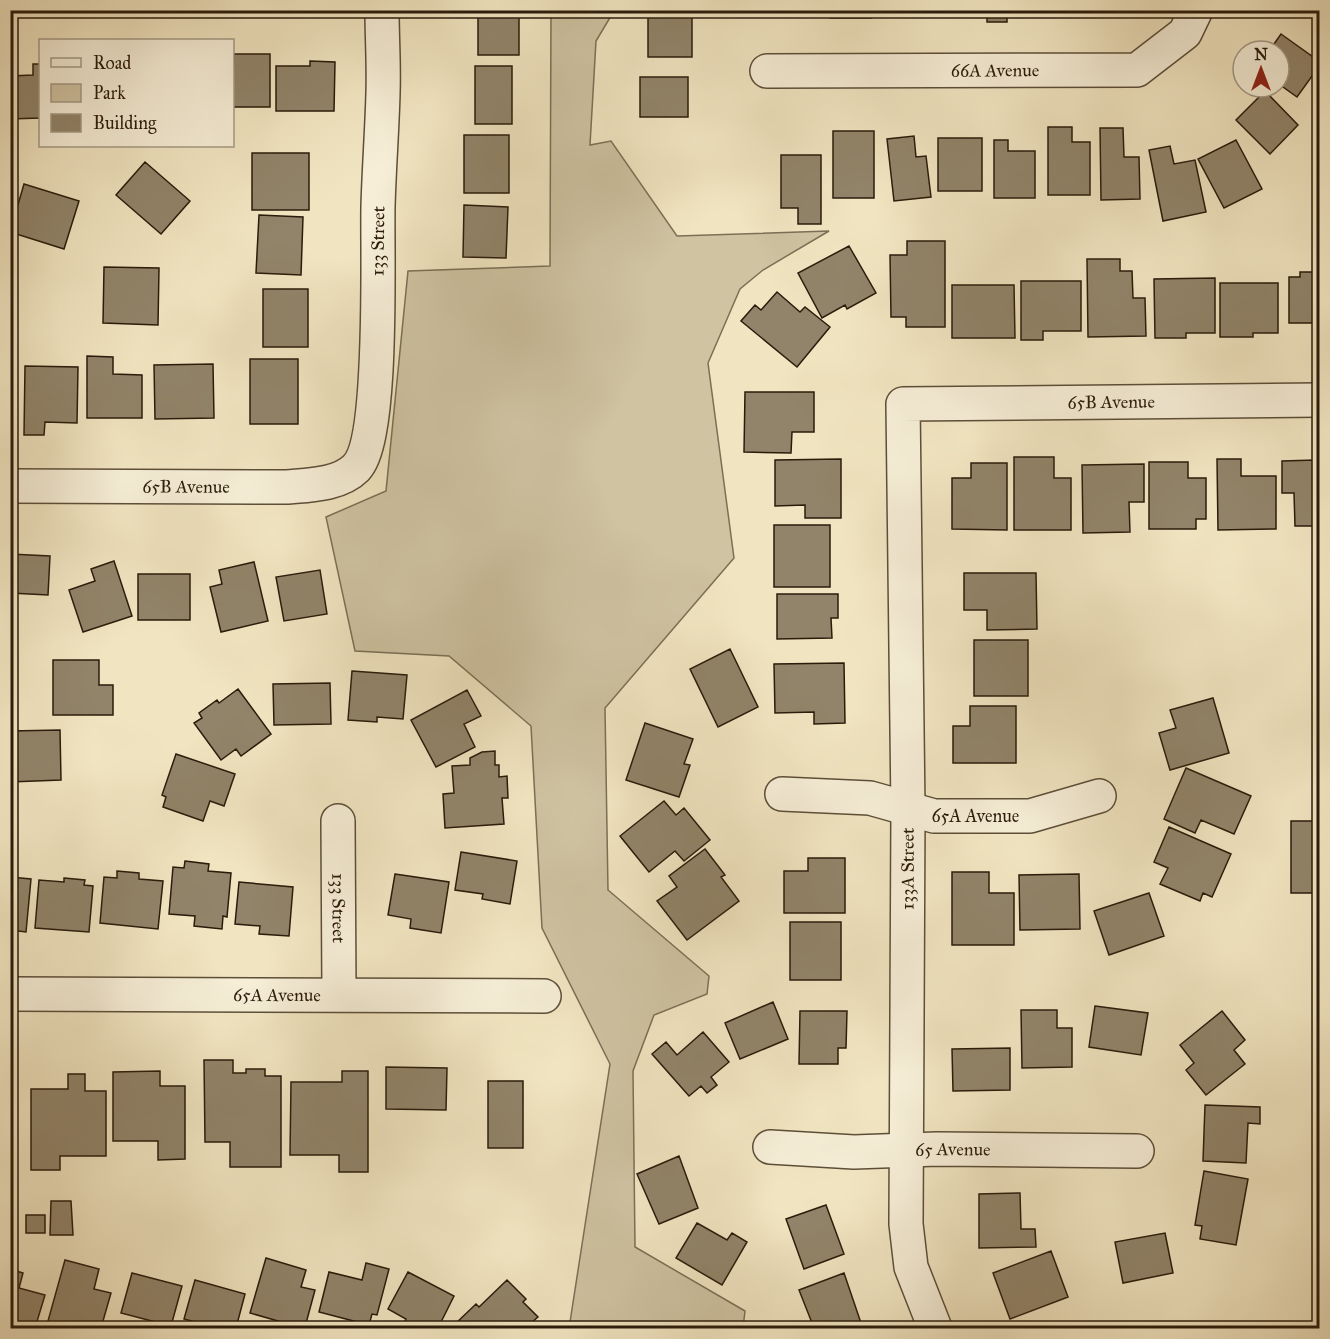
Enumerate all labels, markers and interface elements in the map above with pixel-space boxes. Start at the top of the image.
legend [39,39,234,147]
north arrow [1231,39,1291,99]
text: N [1254,45,1268,64]
text: Road [93,52,131,74]
street label: 66A Avenue [951,59,1039,82]
text: Park [93,82,126,104]
text: Building [93,112,157,135]
street label: 133 Street [366,205,390,276]
street label: 65B Avenue [1067,391,1155,413]
street label: 65B Avenue [142,475,230,498]
street label: 65A Avenue [932,805,1019,827]
street label: 133A Street [897,827,919,910]
street label: 133 Street [327,873,350,944]
street label: 65A Avenue [233,984,321,1006]
street label: 65 Avenue [915,1138,991,1161]

